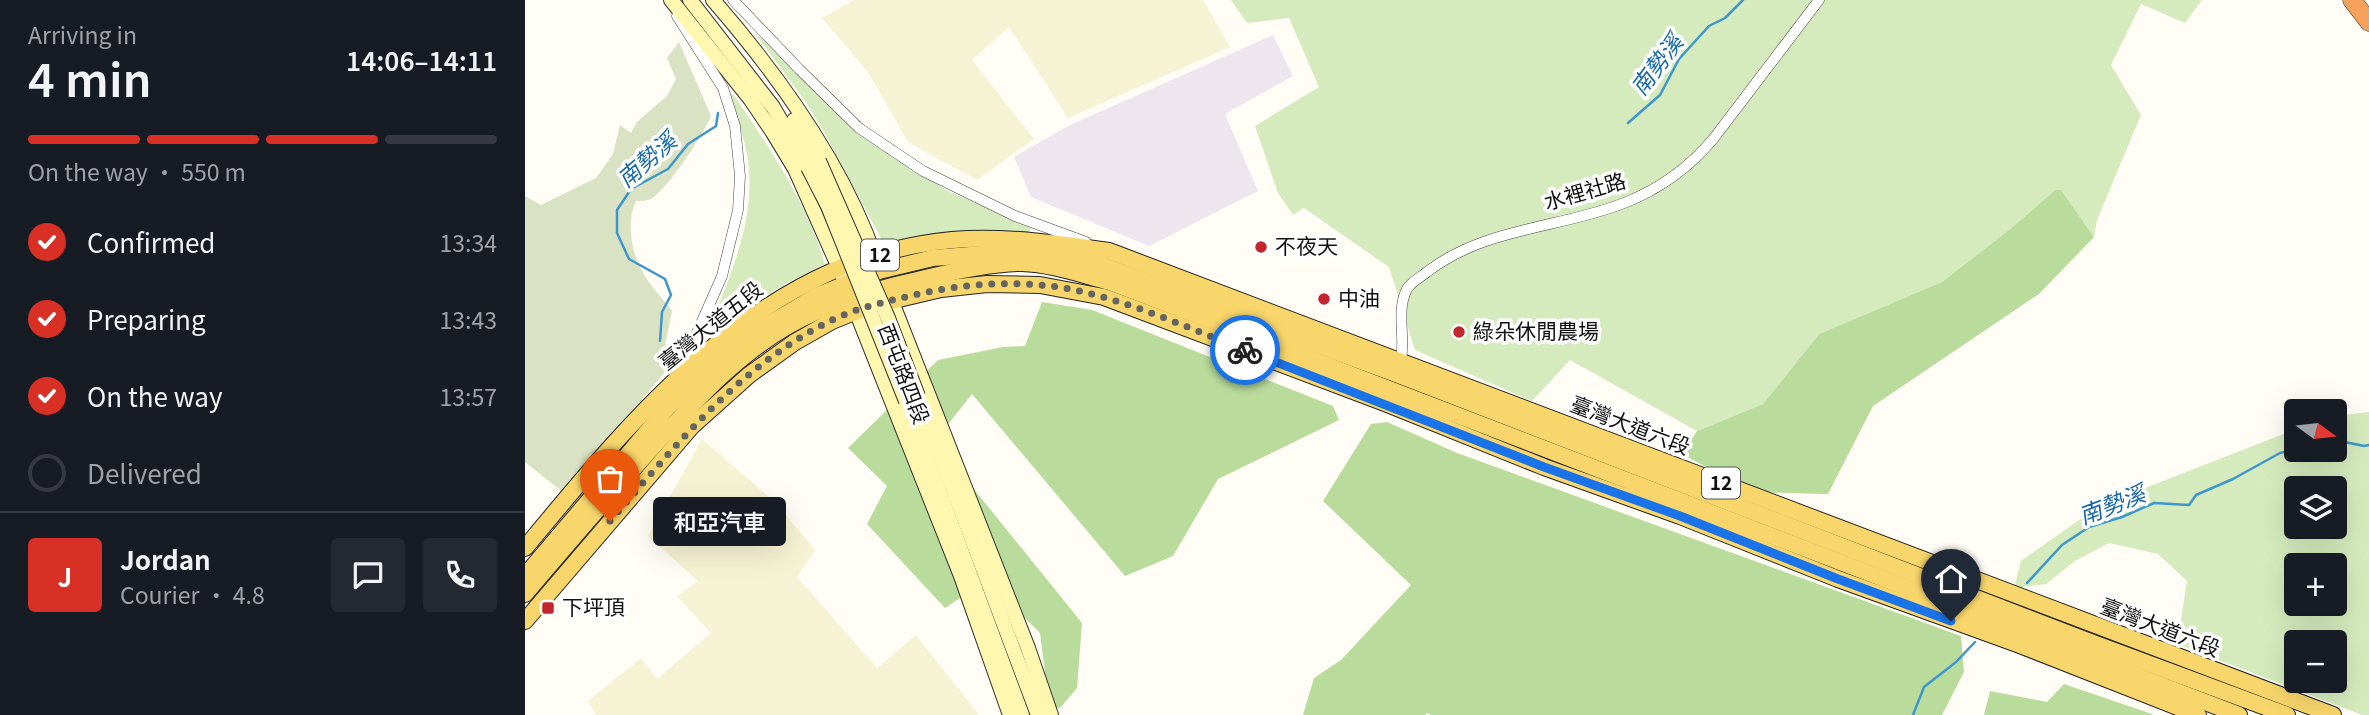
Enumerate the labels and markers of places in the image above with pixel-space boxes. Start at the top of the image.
place label: 不夜天 [1275,230,1338,260]
marker: 不夜天 [1253,239,1269,255]
place label: 中油 [1338,282,1380,312]
marker: 中油 [1316,291,1332,307]
place label: 綠朵休閒農場 [1473,315,1599,345]
marker: 綠朵休閒農場 [1451,324,1467,340]
pin [580,449,640,521]
callout: 和亞汽車 [652,496,785,546]
pin [1921,549,1981,621]
place label: 下坪頂 [562,591,625,621]
marker: 下坪頂 [540,600,556,616]

